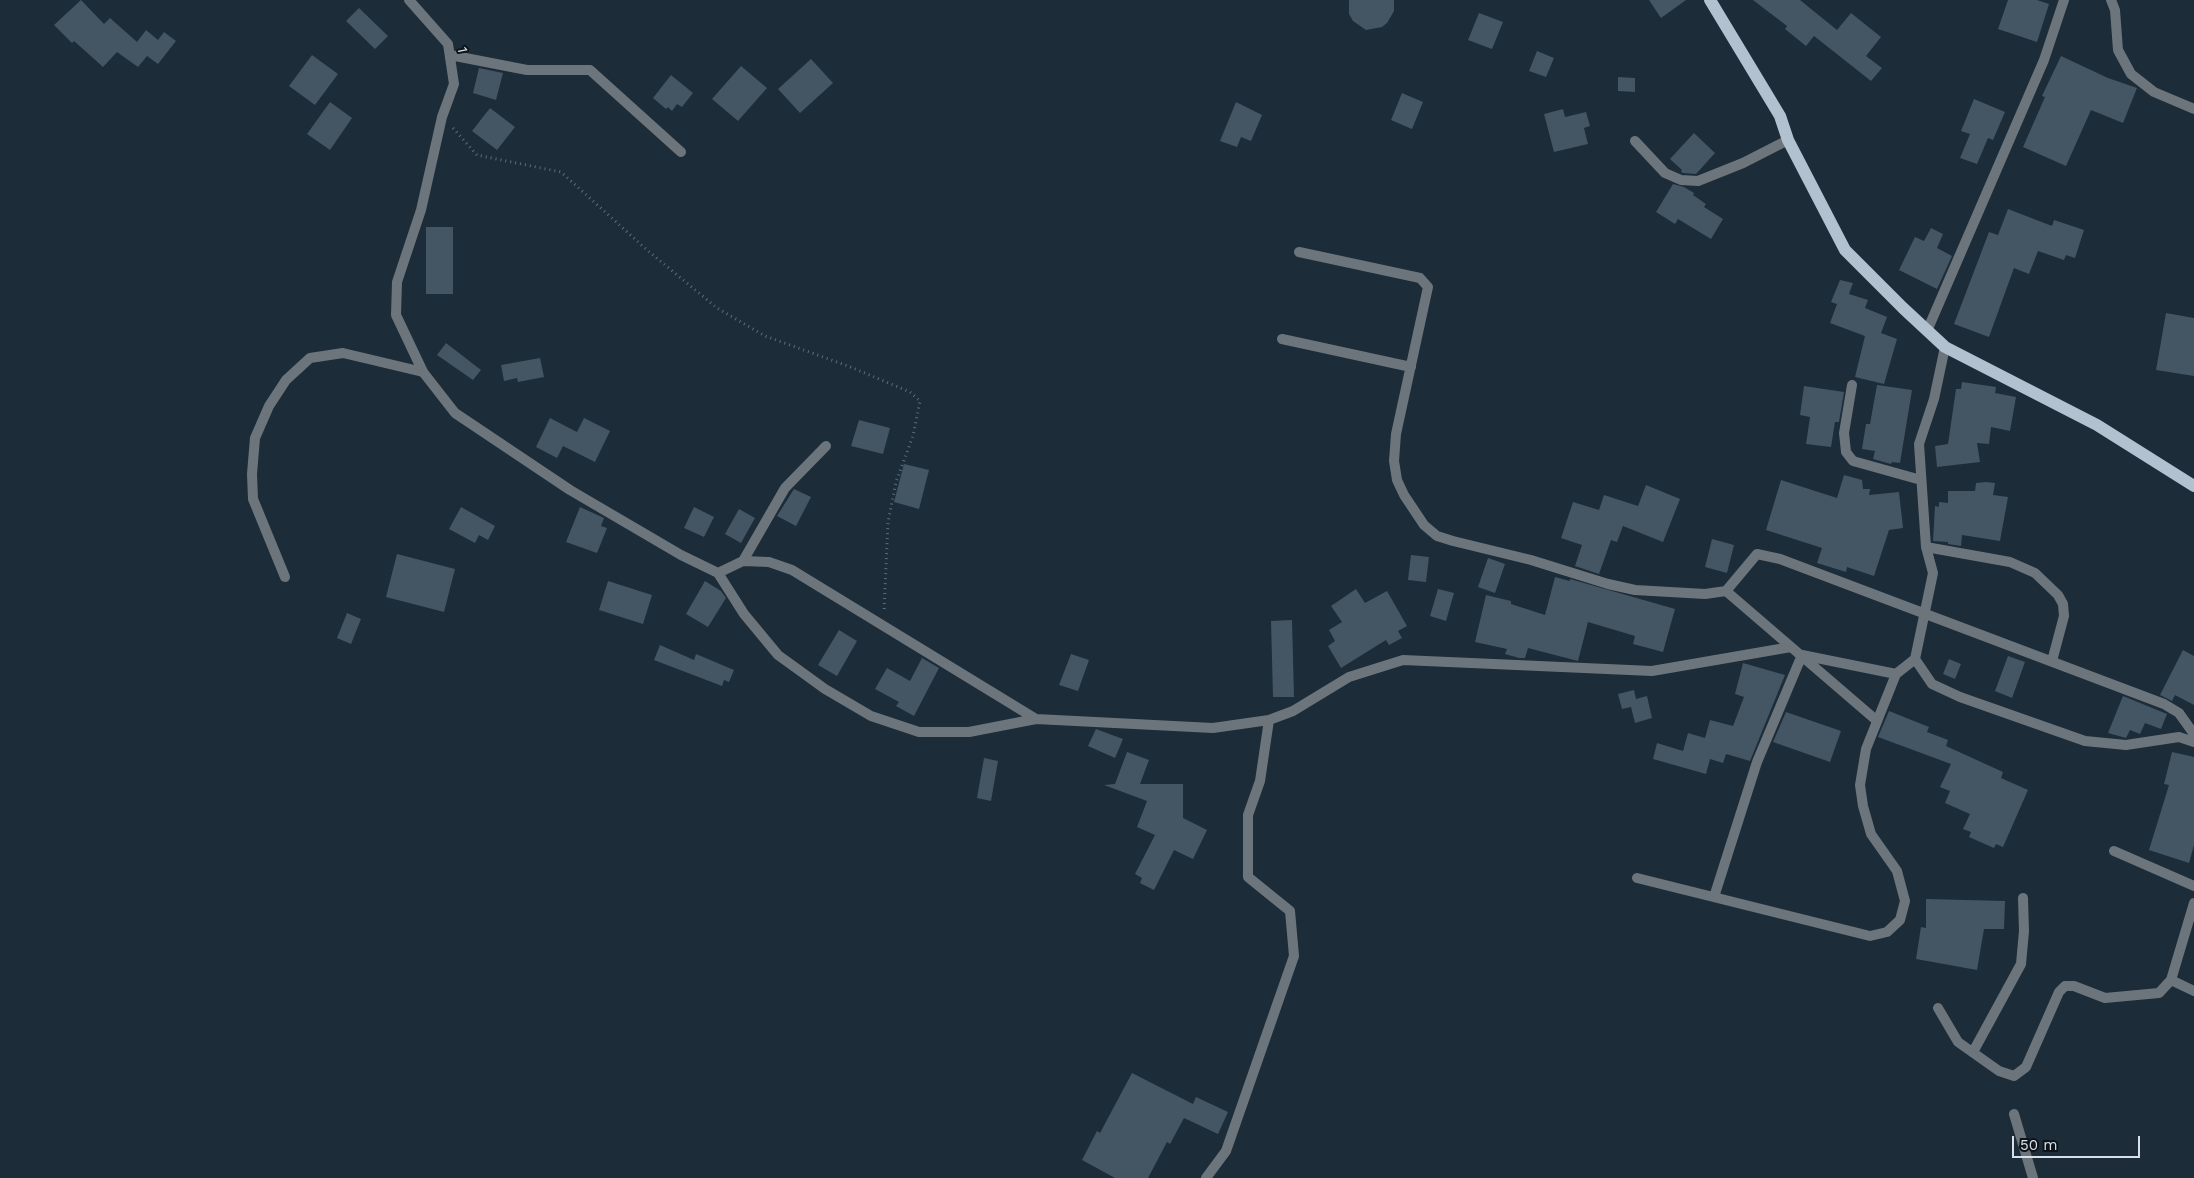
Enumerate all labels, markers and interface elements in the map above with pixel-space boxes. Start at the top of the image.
street label: 1 [453,46,471,54]
scale bar [2014,1126,2142,1158]
text: 50 m [2020,1136,2057,1154]

